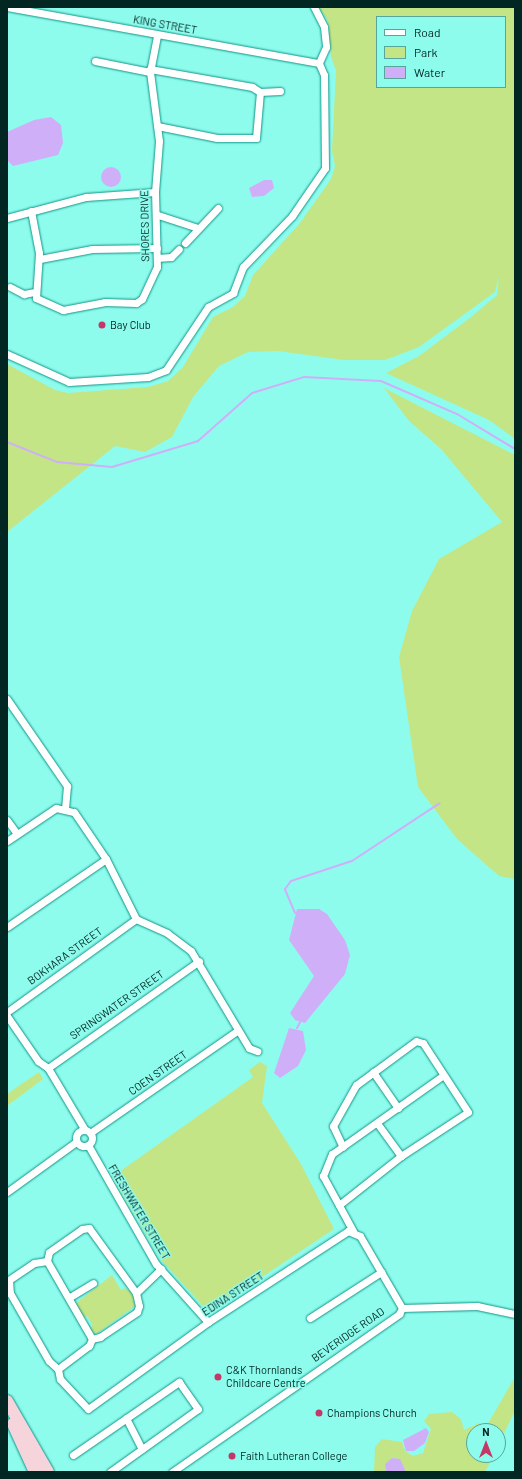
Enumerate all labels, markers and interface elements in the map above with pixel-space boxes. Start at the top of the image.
street label: KING STREET [132,13,198,37]
legend [376,16,506,88]
text: Road [414,25,441,39]
text: Park [414,45,438,59]
text: Water [414,65,445,79]
street label: SHORES DRIVE [138,190,152,262]
place label: Bay Club [110,318,151,332]
marker: Bay Club [97,320,107,330]
street label: BOKHARA STREET [25,924,105,988]
street label: SPRINGWATER STREET [67,968,167,1042]
street label: COEN STREET [126,1048,190,1098]
street label: FRESHWATER STREET [105,1162,173,1262]
street label: EDINA STREET [199,1269,267,1319]
street label: BEVERIDGE ROAD [309,1305,387,1365]
place label: C&K Thornlands Childcare Centre [226,1364,306,1390]
marker: C&K Thornlands Childcare Centre [213,1372,223,1382]
place label: Champions Church [327,1406,417,1420]
marker: Champions Church [314,1408,324,1418]
north arrow [466,1423,506,1463]
text: N [482,1425,490,1438]
place label: Faith Lutheran College [240,1449,347,1463]
marker: Faith Lutheran College [227,1451,237,1461]

